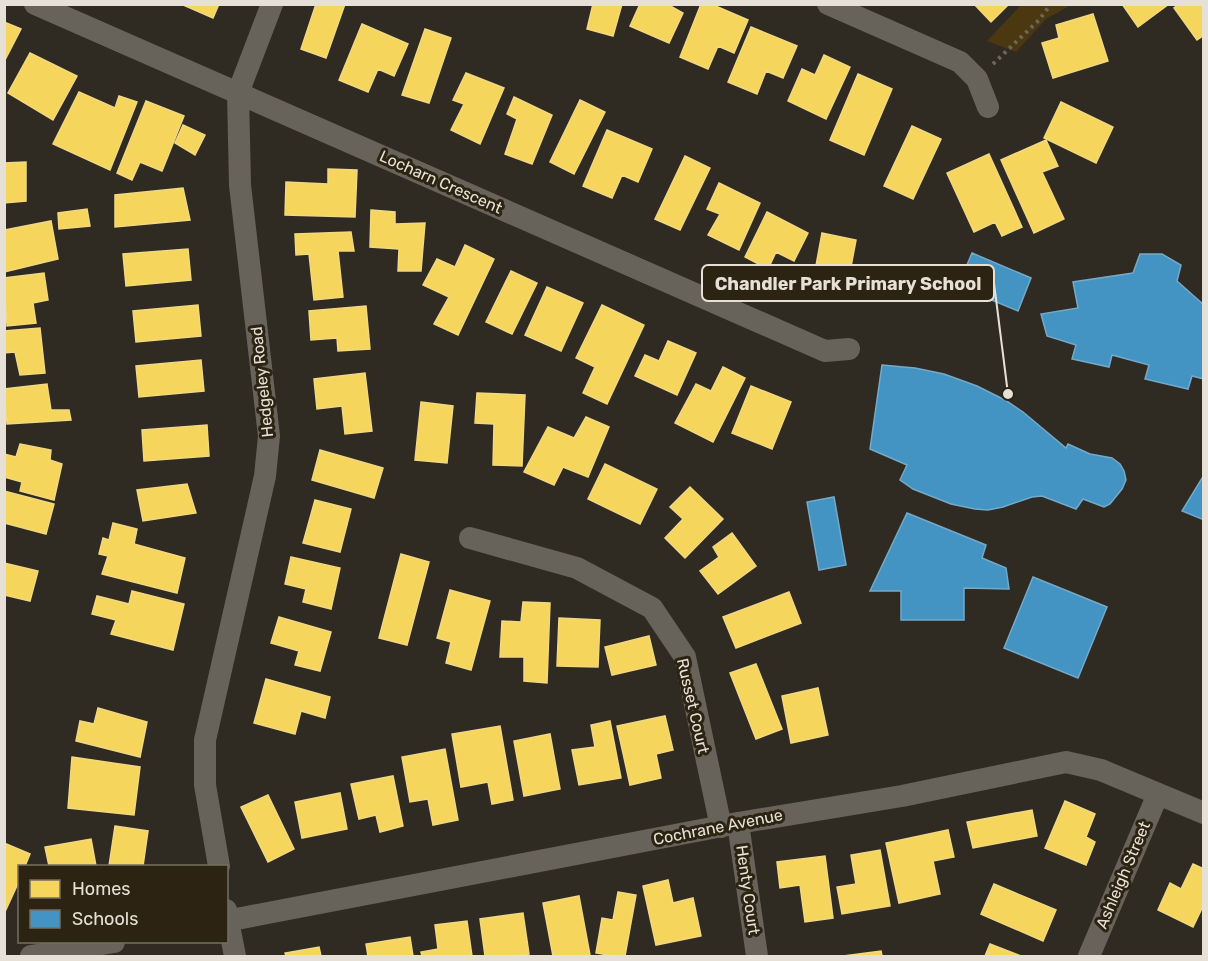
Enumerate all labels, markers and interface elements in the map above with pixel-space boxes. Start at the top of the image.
street label: Locharn Crescent [377,146,505,218]
callout: Chandler Park Primary School [702,265,994,301]
text: Chandler Park Primary School [715,273,981,295]
street label: Hedgeley Road [247,326,277,438]
street label: Russet Court [673,656,713,756]
street label: Cochrane Avenue [652,805,784,849]
street label: Ashleigh Street [1092,818,1154,932]
street label: Henty Court [732,844,764,936]
legend [18,865,228,943]
text: Homes [72,878,130,900]
text: Schools [72,908,138,930]

